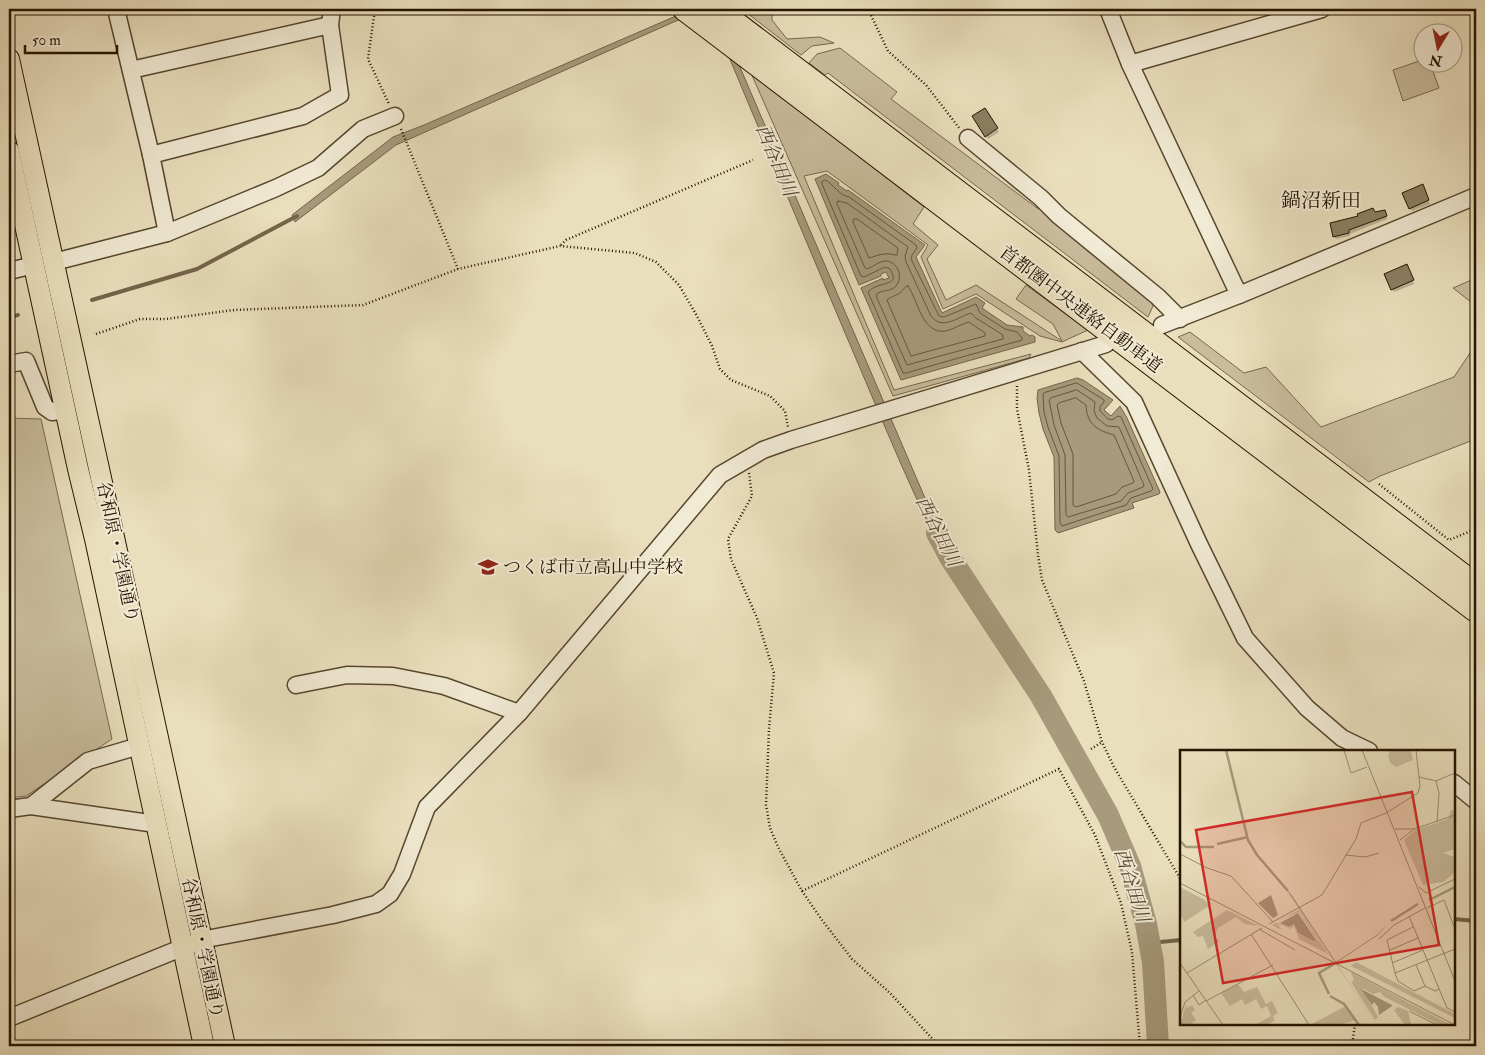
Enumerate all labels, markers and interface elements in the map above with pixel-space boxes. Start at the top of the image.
scale bar [25,22,118,54]
north arrow [1412,22,1462,72]
text: 50 m [32,31,61,50]
text: N [1428,51,1444,70]
water label: 西谷田川 [750,121,803,202]
district label: 鍋沼新田 [1281,188,1361,213]
street label: 首都圏中央連絡自動車道 [995,241,1167,378]
street label: 谷和原・学園通り [91,479,144,625]
water label: 西谷田川 [910,492,967,573]
school or university icon: つくば市立高山中学校 [477,556,499,578]
place label: つくば市立高山中学校 [503,556,683,579]
inset map [1180,750,1455,1025]
water label: 西谷田川 [1109,845,1156,927]
street label: 谷和原・学園通り [176,875,229,1021]

